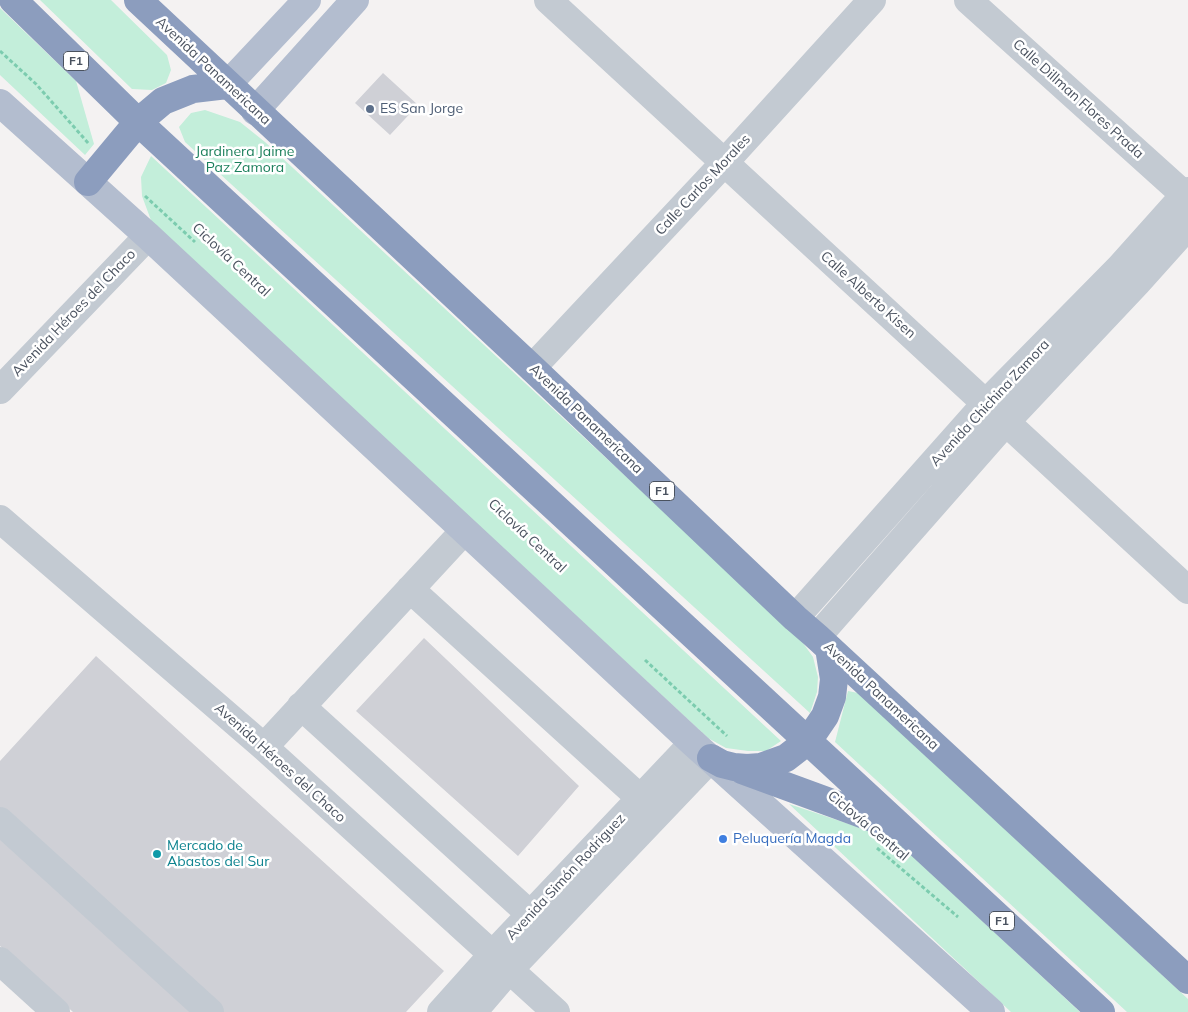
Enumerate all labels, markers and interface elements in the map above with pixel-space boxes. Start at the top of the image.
street label: Avenida Panamericana [152,13,274,129]
street label: Calle Dillman Flores Prada [1009,36,1147,162]
road number: F1 [64,51,88,70]
place label: ES San Jorge [380,101,463,117]
marker: ES San Jorge [364,103,376,115]
street label: Calle Carlos Morales [652,131,754,239]
park label: Jardinera Jaime Paz Zamora [196,144,294,176]
street label: Ciclovía Central [189,220,273,300]
street label: Avenida Héroes del Chaco [9,246,139,380]
street label: Calle Alberto Kisen [817,248,919,342]
street label: Avenida Chichina Zamora [927,336,1053,470]
street label: Avenida Panamericana [526,361,646,477]
road number: F1 [650,482,674,501]
street label: Ciclovía Central [485,496,569,576]
street label: Avenida Panamericana [820,638,942,754]
street label: Avenida Héroes del Chaco [211,700,349,826]
street label: Ciclovía Central [824,787,912,865]
street label: Avenida Simón Rodriguez [503,810,629,944]
place label: Peluquería Magda [733,831,851,847]
marker: Peluquería Magda [717,833,729,845]
place label: Mercado de Abastos del Sur [167,838,269,870]
marker: Mercado de Abastos del Sur [151,848,163,860]
road number: F1 [990,911,1014,930]

